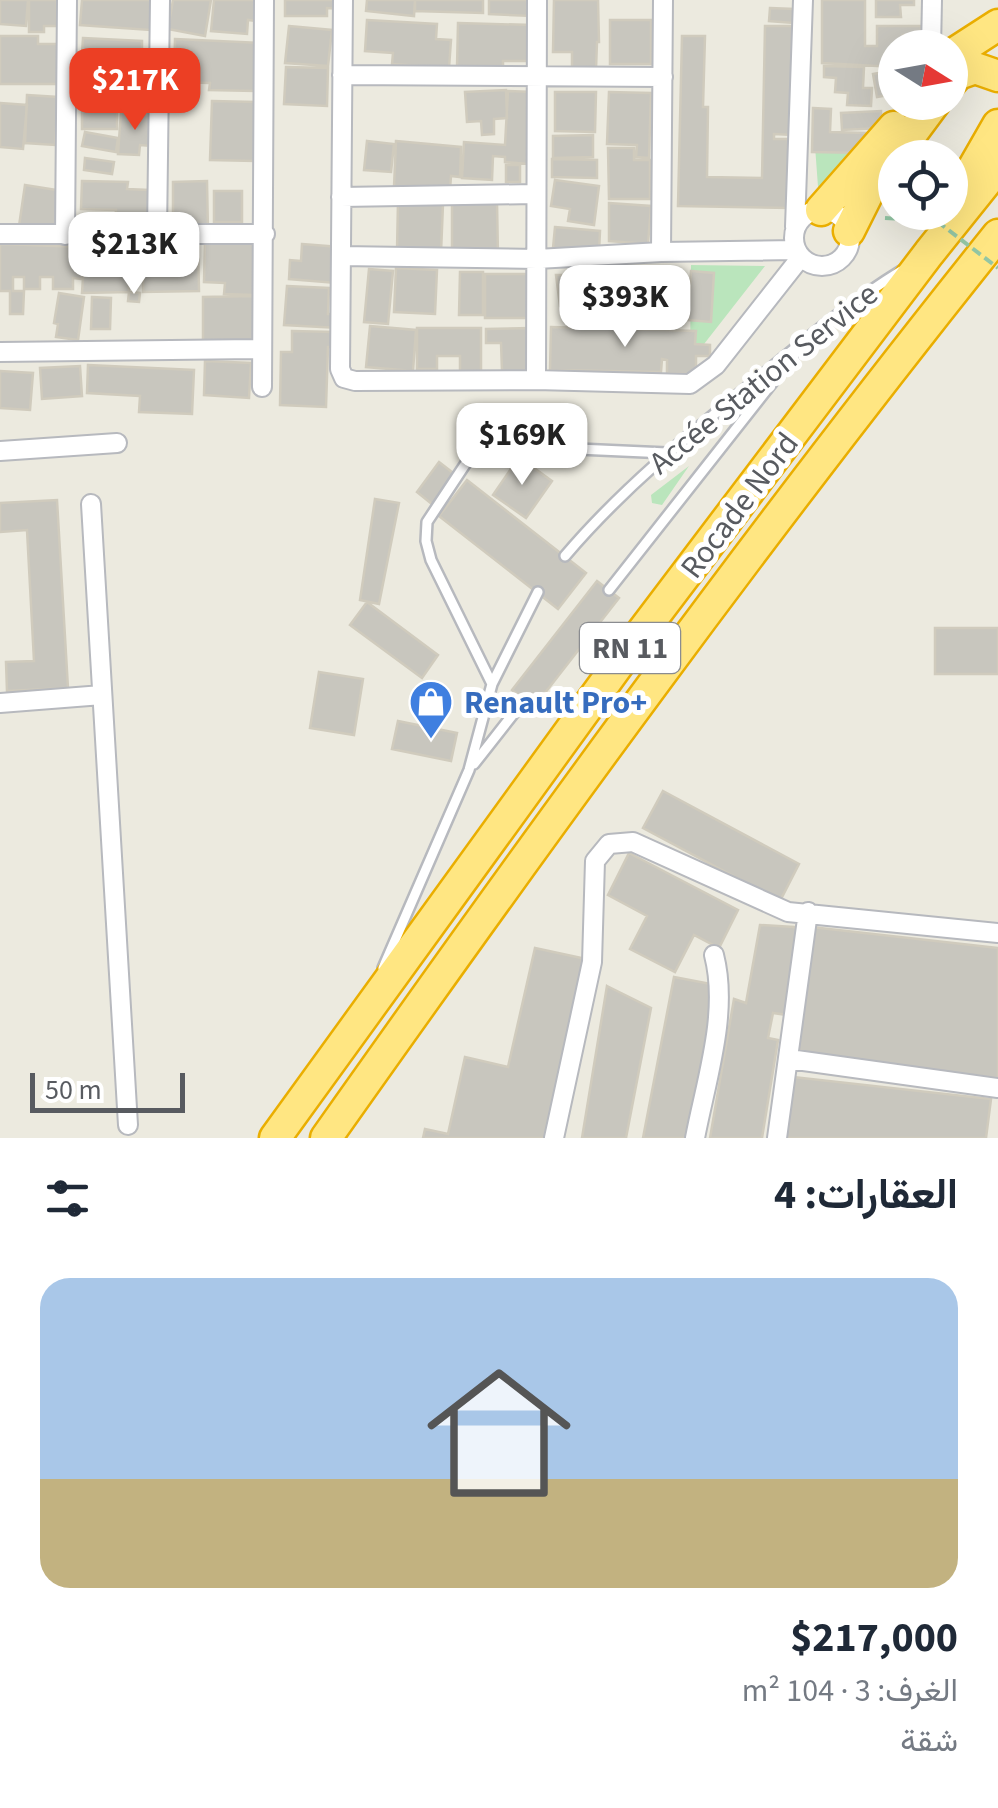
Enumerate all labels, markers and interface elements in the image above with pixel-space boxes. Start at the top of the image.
north arrow [878,30,968,120]
map controls [878,30,968,230]
pin: $217K [65,48,205,133]
text: $217K [91,57,179,103]
button: locate [878,140,968,230]
pin: $213K [64,212,204,297]
text: $213K [90,221,178,267]
pin: $393K [555,265,695,350]
street label: Accée Station Service [639,272,888,486]
text: $393K [581,274,669,320]
pin: $169K [452,403,592,488]
text: $169K [478,412,566,458]
street label: Rocade Nord [670,423,810,588]
road number: RN 11 [580,623,680,673]
shop icon: Renault Pro+ [408,679,454,740]
place label: Renault Pro+ [464,680,647,726]
scale bar [30,1068,185,1112]
text: 50 m [45,1070,102,1110]
text: العقارات: 4 [774,1165,958,1225]
icon: filters [40,1171,95,1226]
icon: home [409,1343,589,1523]
text: $217,000 [790,1608,958,1668]
text: الغرف: 3 · 104 m² [742,1668,958,1714]
text: شقة [900,1718,958,1764]

